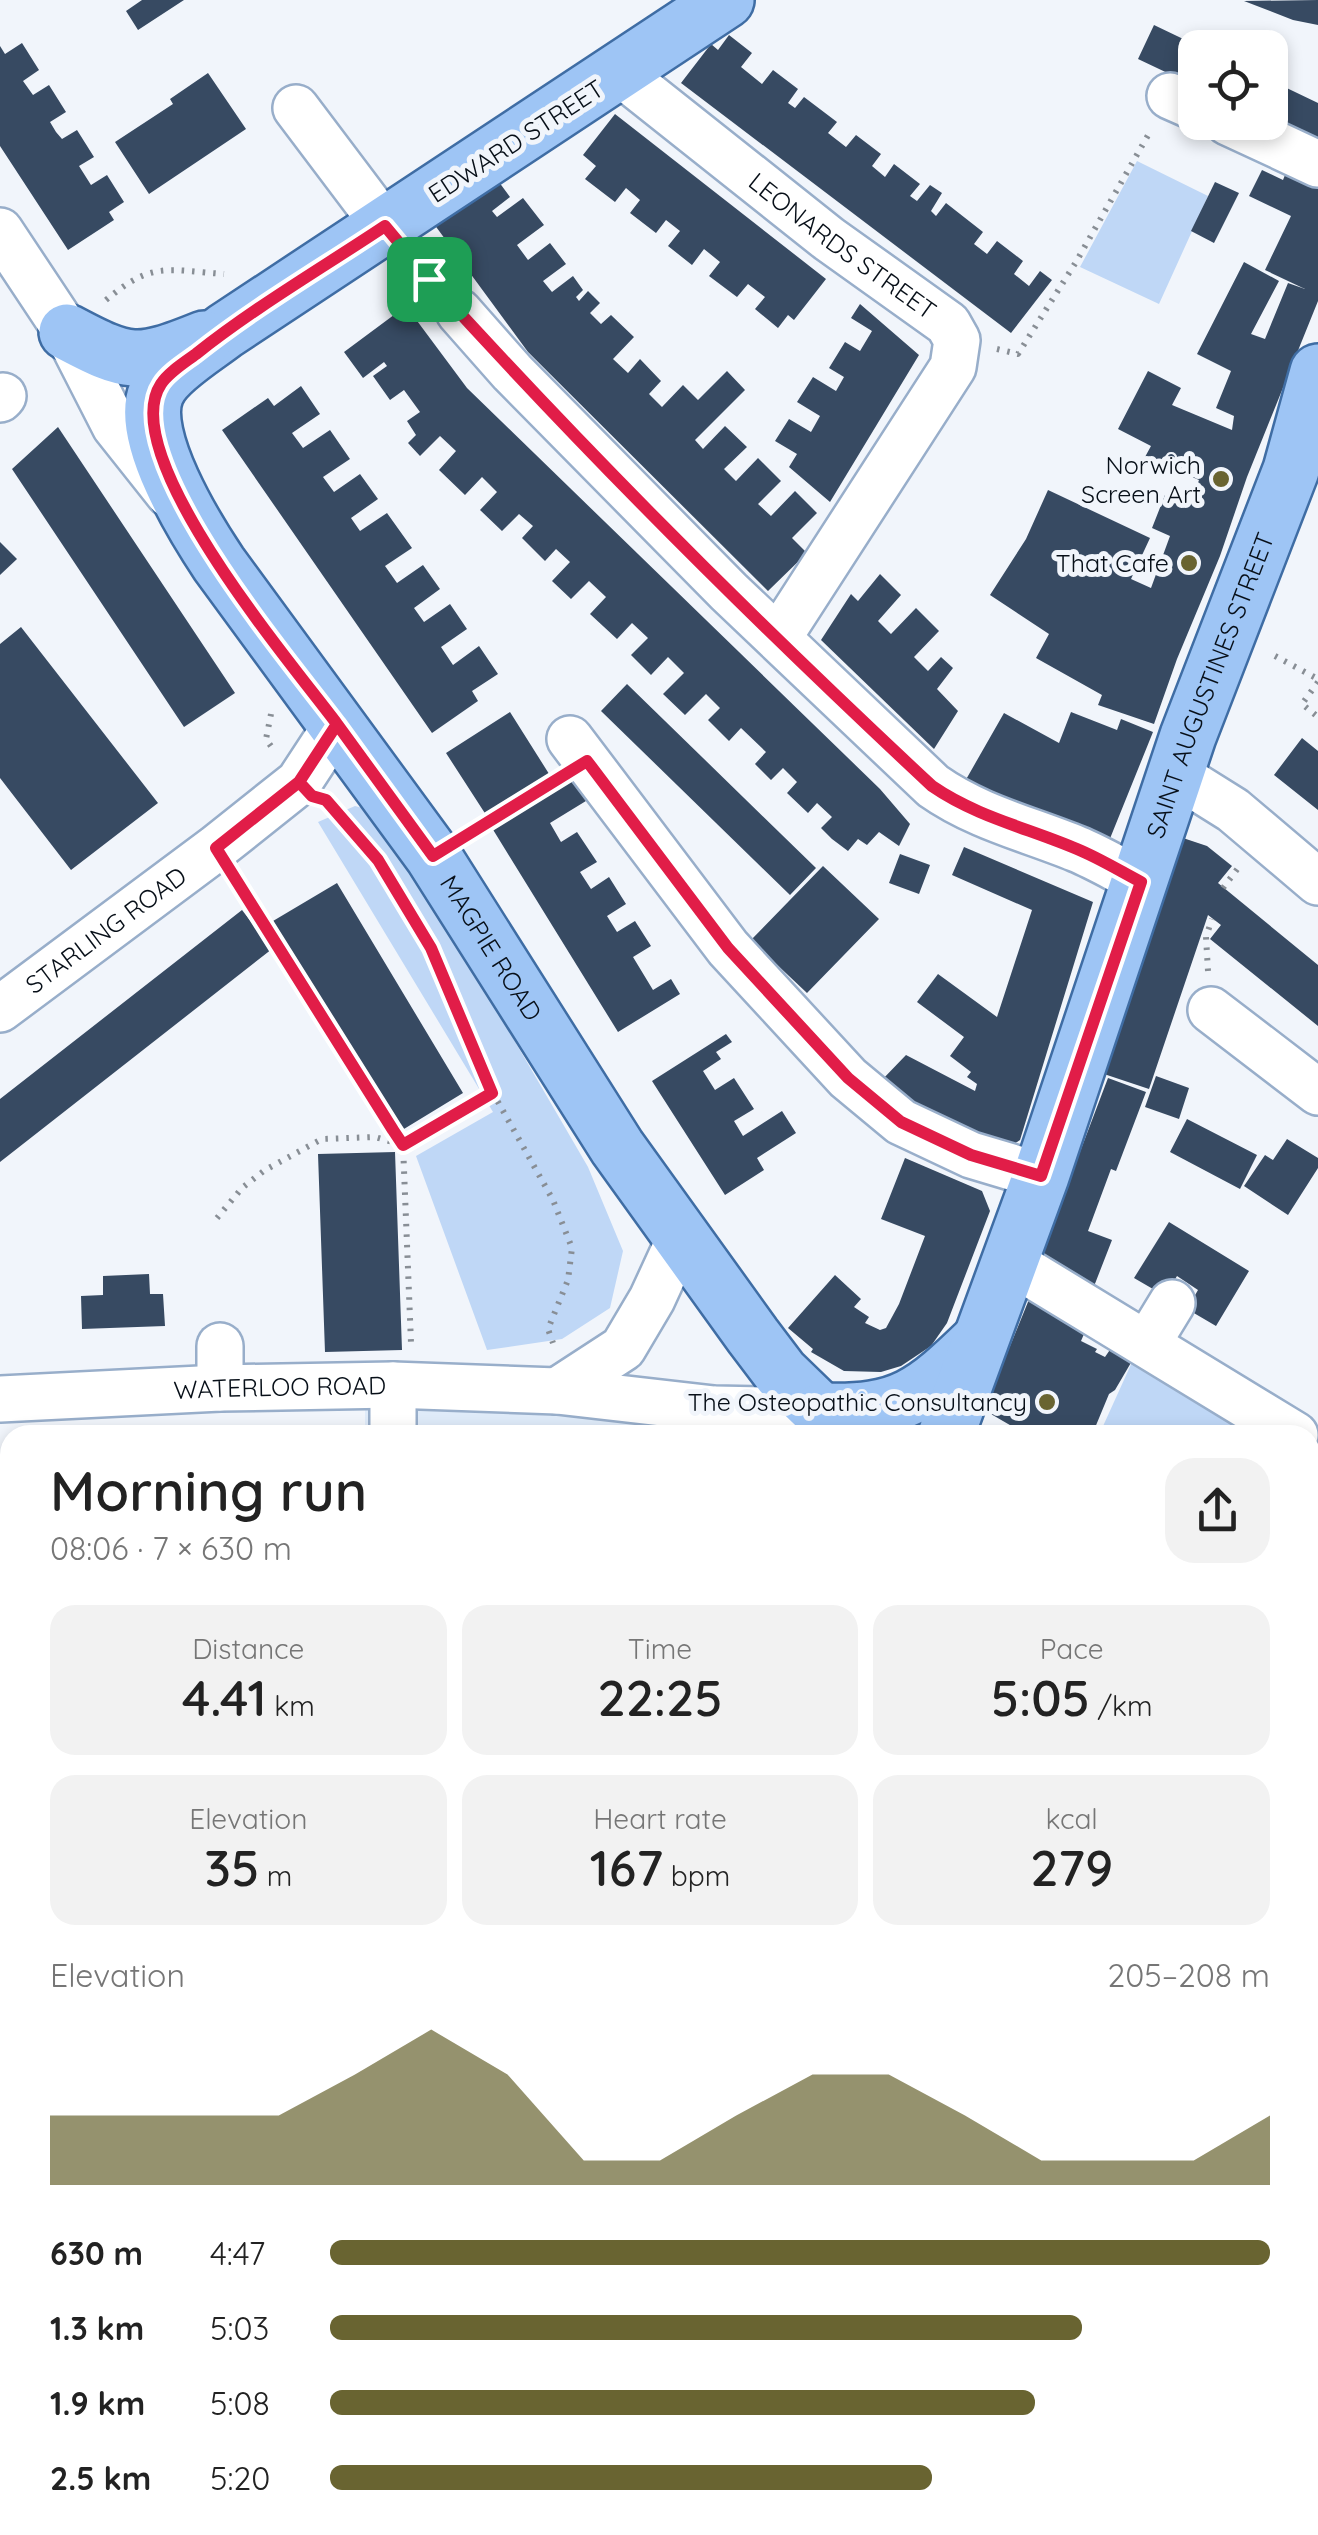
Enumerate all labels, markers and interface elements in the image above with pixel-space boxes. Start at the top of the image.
map controls [1178,30,1288,140]
button: locate [1178,30,1288,140]
street label: EDWARD STREET [422,72,609,209]
street label: LEONARDS STREET [743,166,943,326]
pin [387,237,472,322]
icon: arrive [402,252,457,307]
place label: Norwich Screen Art [1081,449,1201,509]
marker: Norwich Screen Art [1210,468,1232,490]
street label: SAINT AUGUSTINES STREET [1139,528,1280,842]
place label: That Cafe [1056,547,1169,578]
marker: That Cafe [1178,552,1200,574]
street label: STARLING ROAD [19,860,192,1000]
street label: MAGPIE ROAD [434,869,549,1026]
street label: WATERLOO ROAD [173,1369,386,1405]
place label: The Osteopathic Consultancy [687,1386,1027,1417]
marker: The Osteopathic Consultancy [1036,1391,1058,1413]
text: Morning run [50,1456,367,1525]
button: share [1165,1458,1270,1563]
text: 08:06 · 7 × 630 m [50,1528,292,1568]
text: Distance [192,1631,304,1666]
text: Time [628,1631,692,1666]
text: Pace [1040,1631,1104,1666]
text: 4.41 [182,1666,267,1729]
text: 22:25 [597,1666,723,1729]
text: 5:05 [991,1666,1090,1729]
text: km [267,1688,315,1723]
text: /km [1090,1688,1153,1723]
text: Elevation [189,1801,307,1836]
text: Heart rate [593,1801,727,1836]
text: kcal [1046,1801,1098,1836]
text: 35 [204,1836,259,1899]
text: 167 [590,1836,663,1899]
text: 279 [1030,1836,1113,1899]
text: m [259,1858,292,1893]
text: bpm [663,1858,730,1893]
text: Elevation [50,1955,185,1995]
text: 205–208 m [1108,1955,1270,1995]
text: 630 m [50,2233,143,2273]
text: 4:47 [210,2233,265,2273]
text: 1.3 km [50,2308,144,2348]
text: 5:03 [210,2308,269,2348]
text: 1.9 km [50,2383,145,2423]
text: 5:08 [210,2383,270,2423]
text: 2.5 km [50,2458,151,2498]
text: 5:20 [210,2458,270,2498]

